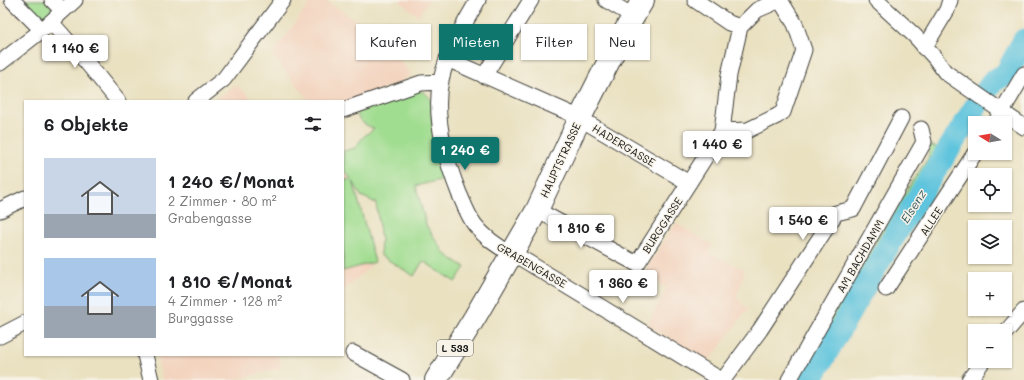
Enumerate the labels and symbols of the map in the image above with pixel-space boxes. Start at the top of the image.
pin: 1 140 € [38,35,112,69]
north arrow [968,116,1012,160]
street label: HAUPTSTRASSE [536,120,584,200]
street label: HADERGASSE [590,120,658,170]
pin: 1 440 € [680,131,754,165]
pin: 1 240 € [428,137,502,171]
water label: Elsenz [897,186,930,226]
street label: BURGGASSE [638,194,686,256]
street label: ALLEE [916,204,946,238]
pin: 1 540 € [766,207,840,241]
pin: 1 810 € [544,215,618,249]
street label: AM BACHDAMM [833,217,887,295]
street label: GRABENGASSE [494,239,570,291]
pin: 1 360 € [586,270,660,304]
road number: L 533 [437,340,473,356]

